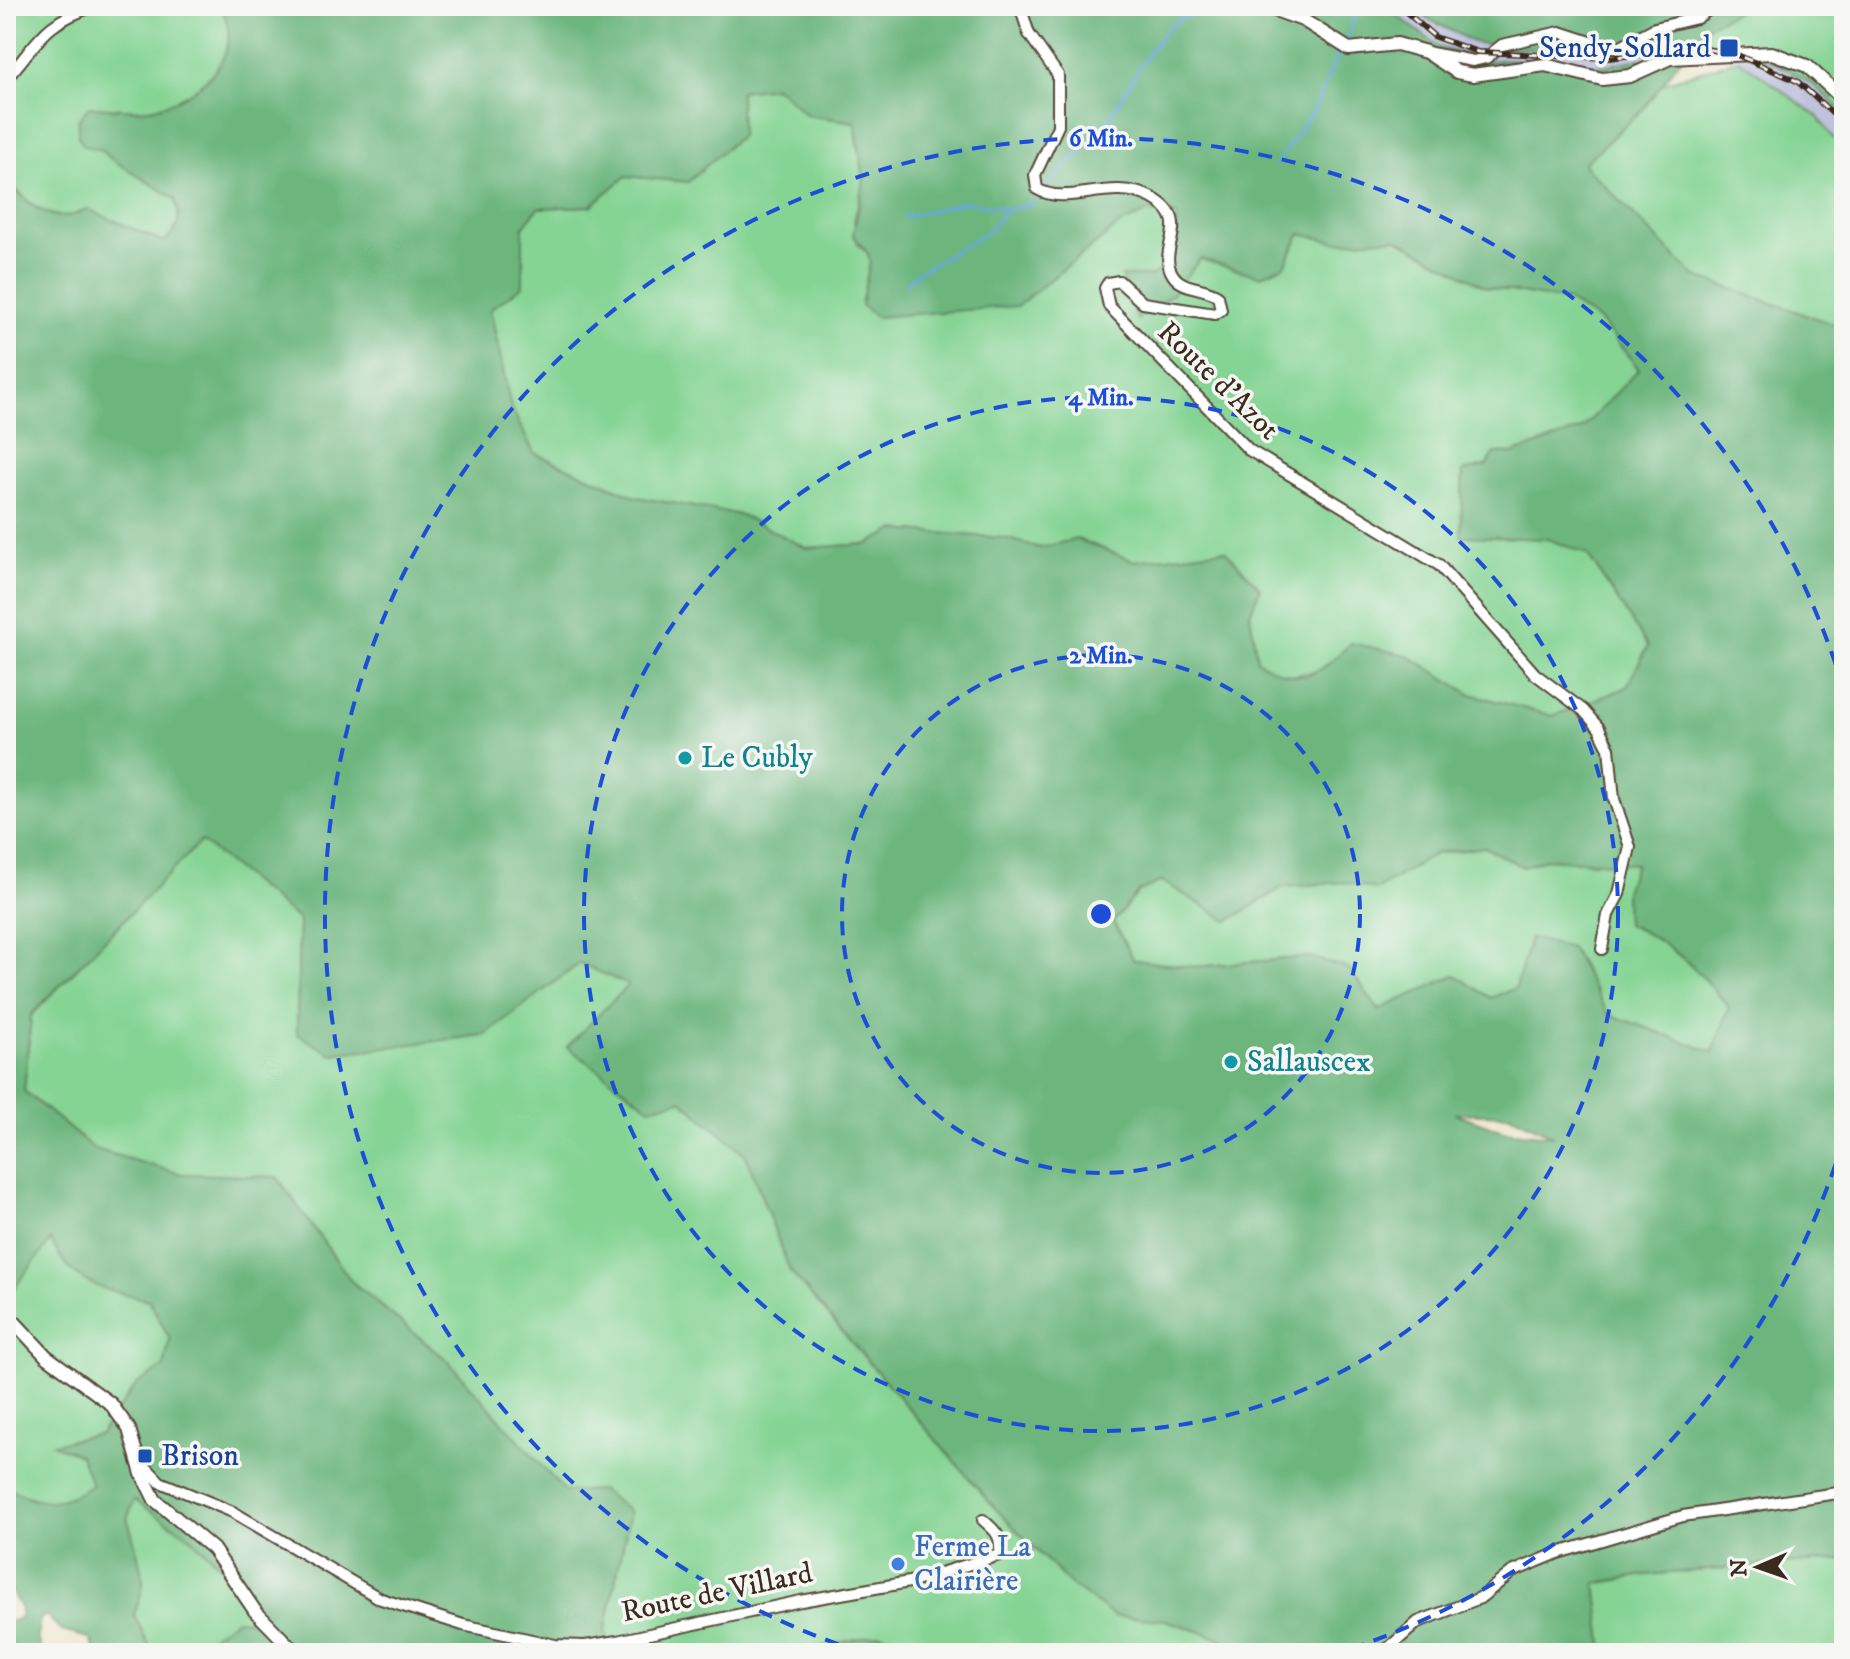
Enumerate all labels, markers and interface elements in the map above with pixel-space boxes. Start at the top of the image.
place label: Sendy-Sollard [1539,30,1711,67]
marker: Sendy-Sollard [1718,37,1740,59]
text: 6 Min. [1069,124,1133,154]
street label: Route d'Azot [1149,314,1287,448]
text: 4 Min. [1068,383,1134,413]
text: 2 Min. [1069,641,1133,671]
place label: Le Cubly [701,740,813,777]
marker: Le Cubly [676,749,694,767]
centre of rings [1087,900,1115,928]
place label: Sallauscex [1247,1044,1371,1081]
marker: Sallauscex [1222,1053,1240,1071]
place label: Brison [161,1438,239,1475]
marker: Brison [136,1447,154,1465]
north arrow [1718,1527,1798,1607]
place label: Ferme La Clairière [914,1529,1031,1600]
street label: Route de Villard [618,1555,816,1631]
marker: Ferme La Clairière [889,1555,907,1573]
text: N [1726,1558,1753,1577]

